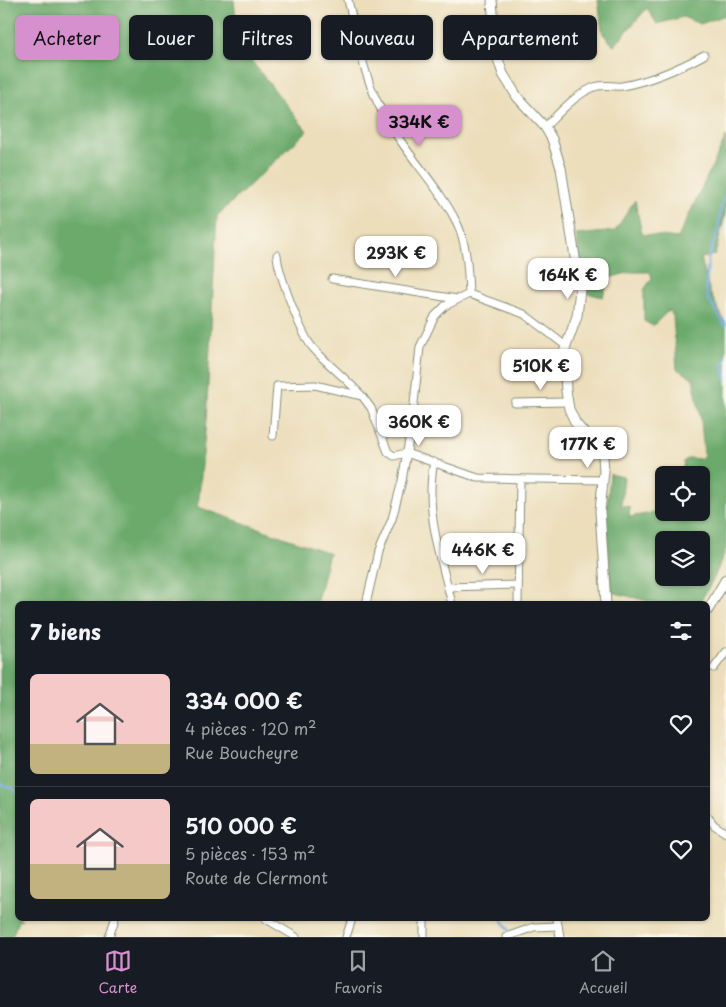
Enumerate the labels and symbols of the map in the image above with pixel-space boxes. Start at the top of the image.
pin: 334K € [378,104,460,147]
pin: 293K € [355,236,437,278]
pin: 164K € [527,258,609,300]
pin: 510K € [500,348,582,391]
pin: 360K € [378,404,460,447]
pin: 177K € [547,426,629,469]
pin: 446K € [442,532,524,575]

